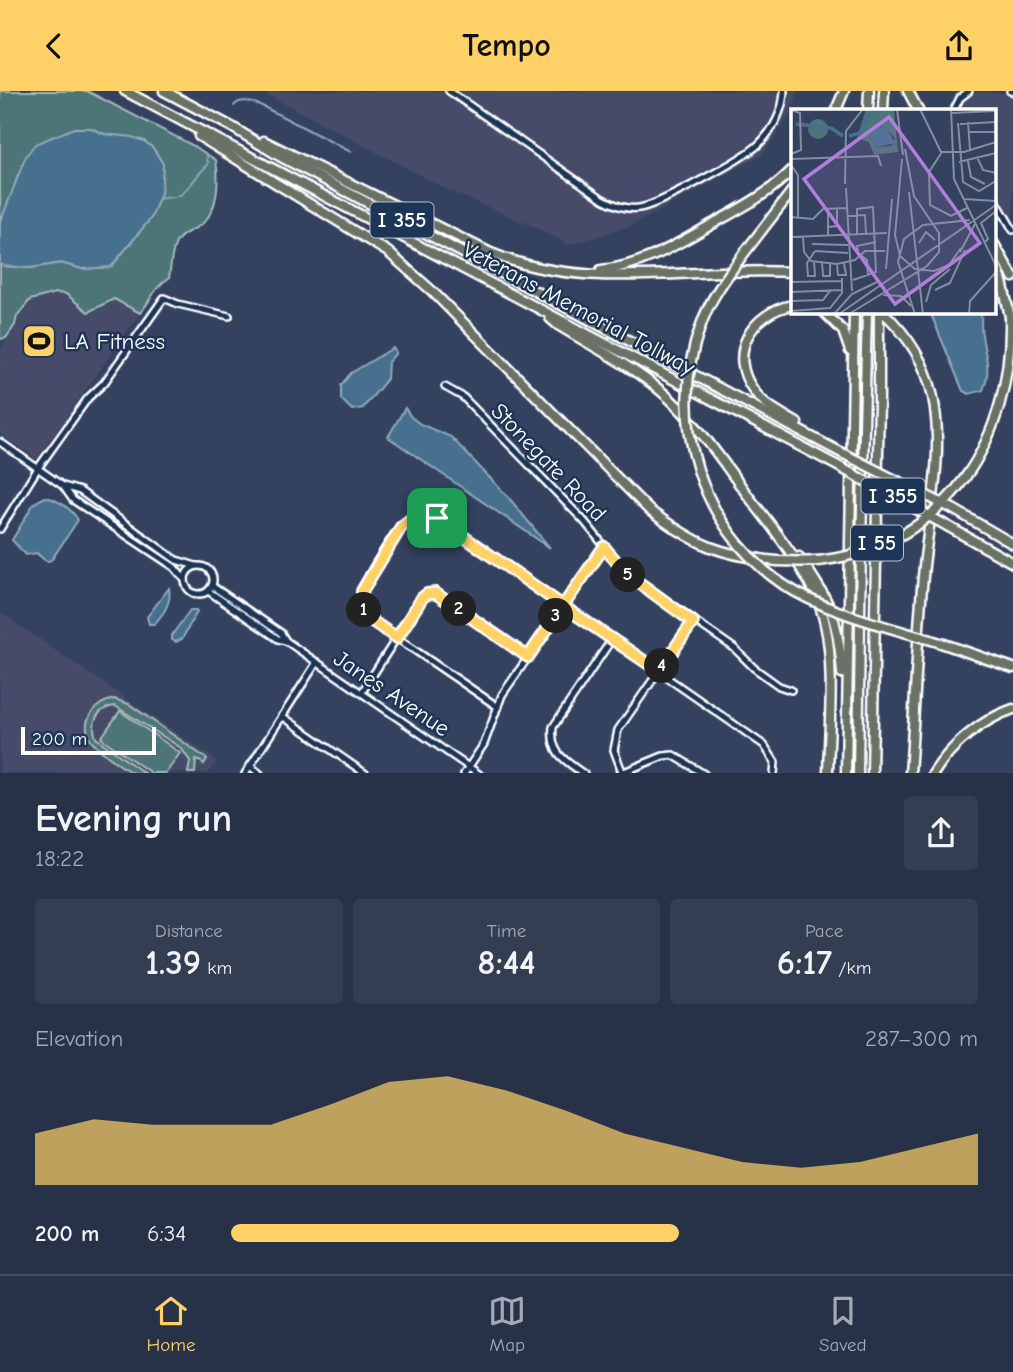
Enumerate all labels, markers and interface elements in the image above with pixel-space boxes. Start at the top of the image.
icon: back [35,27,73,65]
text: Tempo [462,27,551,64]
icon: share [940,27,978,65]
inset map [791,109,996,313]
road number: I 355 [370,202,434,237]
street label: Veterans Memorial Tollway [458,236,700,381]
sports icon: LA Fitness [20,322,58,360]
place label: LA Fitness [64,328,165,355]
street label: Stonegate Road [485,398,612,527]
road number: I 355 [862,479,924,513]
pin [407,488,467,548]
icon: arrive [418,499,456,537]
road number: I 55 [851,525,903,561]
pin: 5 [610,557,646,593]
text: 5 [622,563,633,585]
pin: 2 [442,591,476,627]
pin: 1 [346,593,382,627]
text: 2 [454,597,463,619]
text: 1 [360,598,367,620]
pin: 3 [538,599,574,633]
text: 3 [551,604,560,626]
street label: Janes Avenue [329,645,455,742]
pin: 4 [644,649,680,683]
text: 4 [657,654,666,676]
scale bar [21,725,156,756]
text: 200 m [32,728,87,750]
button: share [904,796,978,870]
text: Evening run [35,797,232,841]
text: 18:22 [35,845,84,872]
text: Distance [155,920,223,942]
text: Time [487,920,526,942]
text: Pace [805,920,843,942]
text: 1.39 [145,942,201,983]
text: 8:44 [477,942,535,983]
text: 6:17 [777,942,832,983]
text: km [201,957,232,979]
text: /km [832,957,871,979]
text: Elevation [35,1025,123,1052]
text: 287–300 m [865,1025,978,1052]
text: 200 m [35,1220,99,1247]
text: 6:34 [147,1220,186,1247]
tab: Home [146,1292,195,1356]
tab: Map [488,1292,526,1356]
tab: Saved [819,1292,867,1356]

